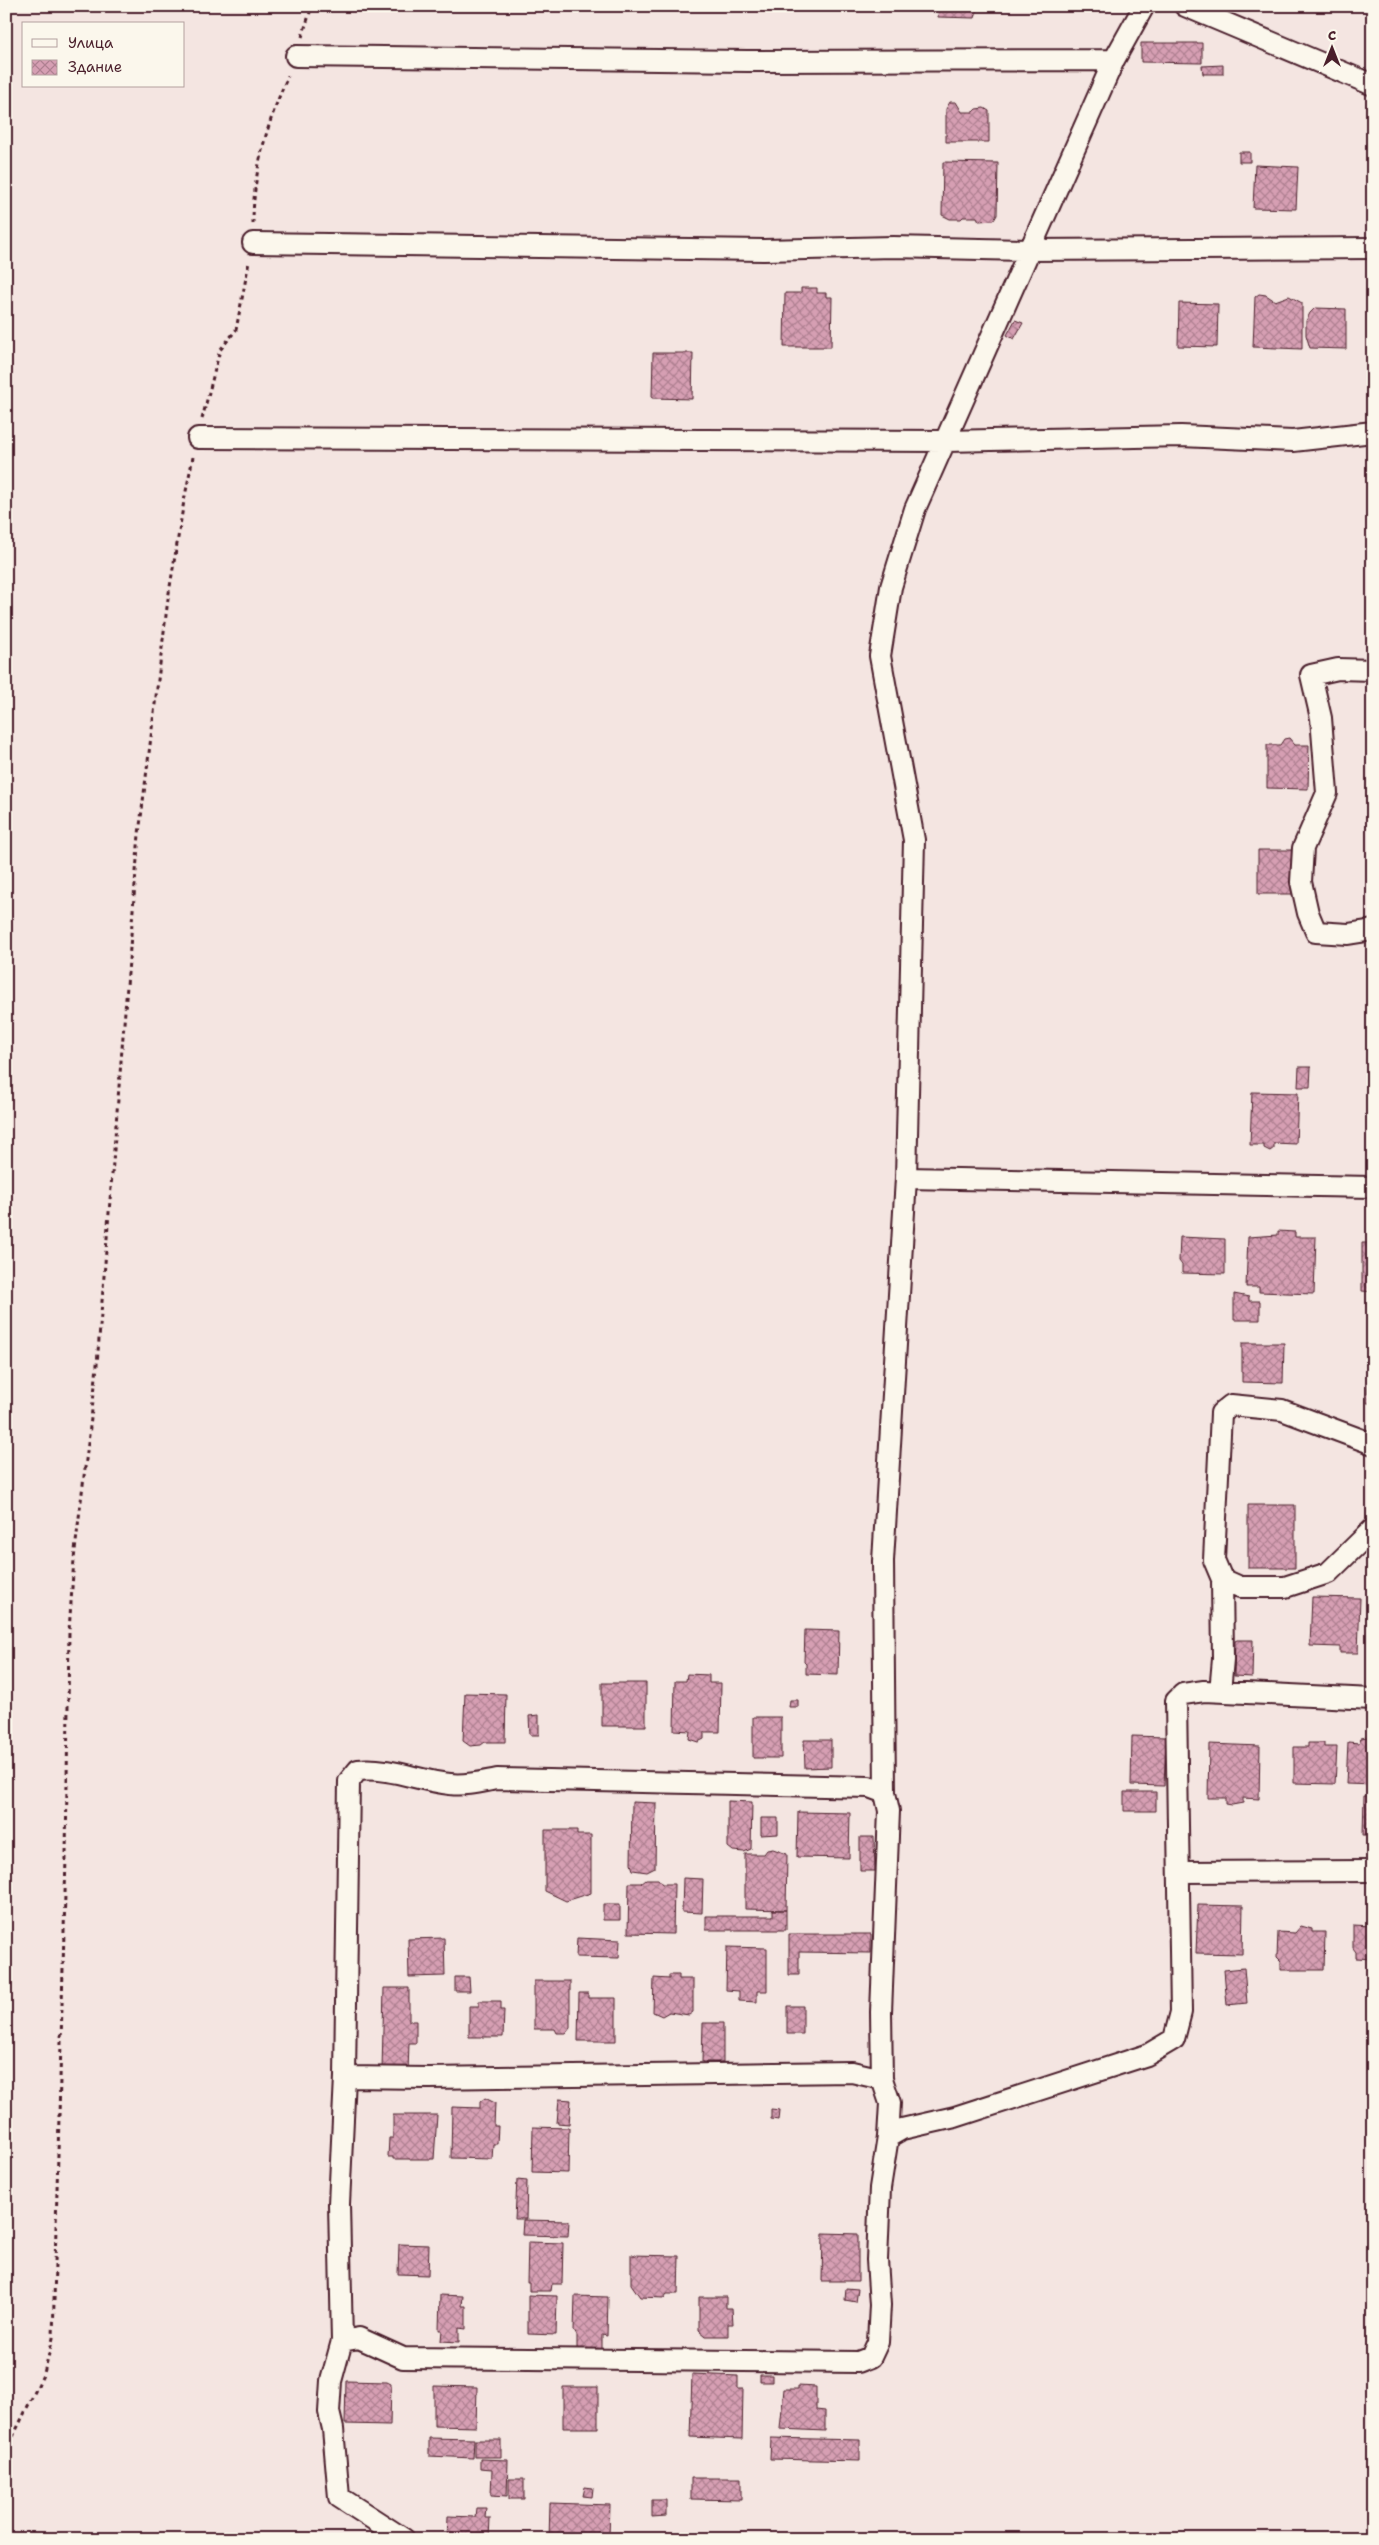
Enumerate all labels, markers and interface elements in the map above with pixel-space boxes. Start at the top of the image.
legend [22,22,185,88]
north arrow [1306,22,1356,72]
text: С [1328,26,1336,44]
text: Улица [68,33,114,53]
text: Здание [68,57,122,77]

